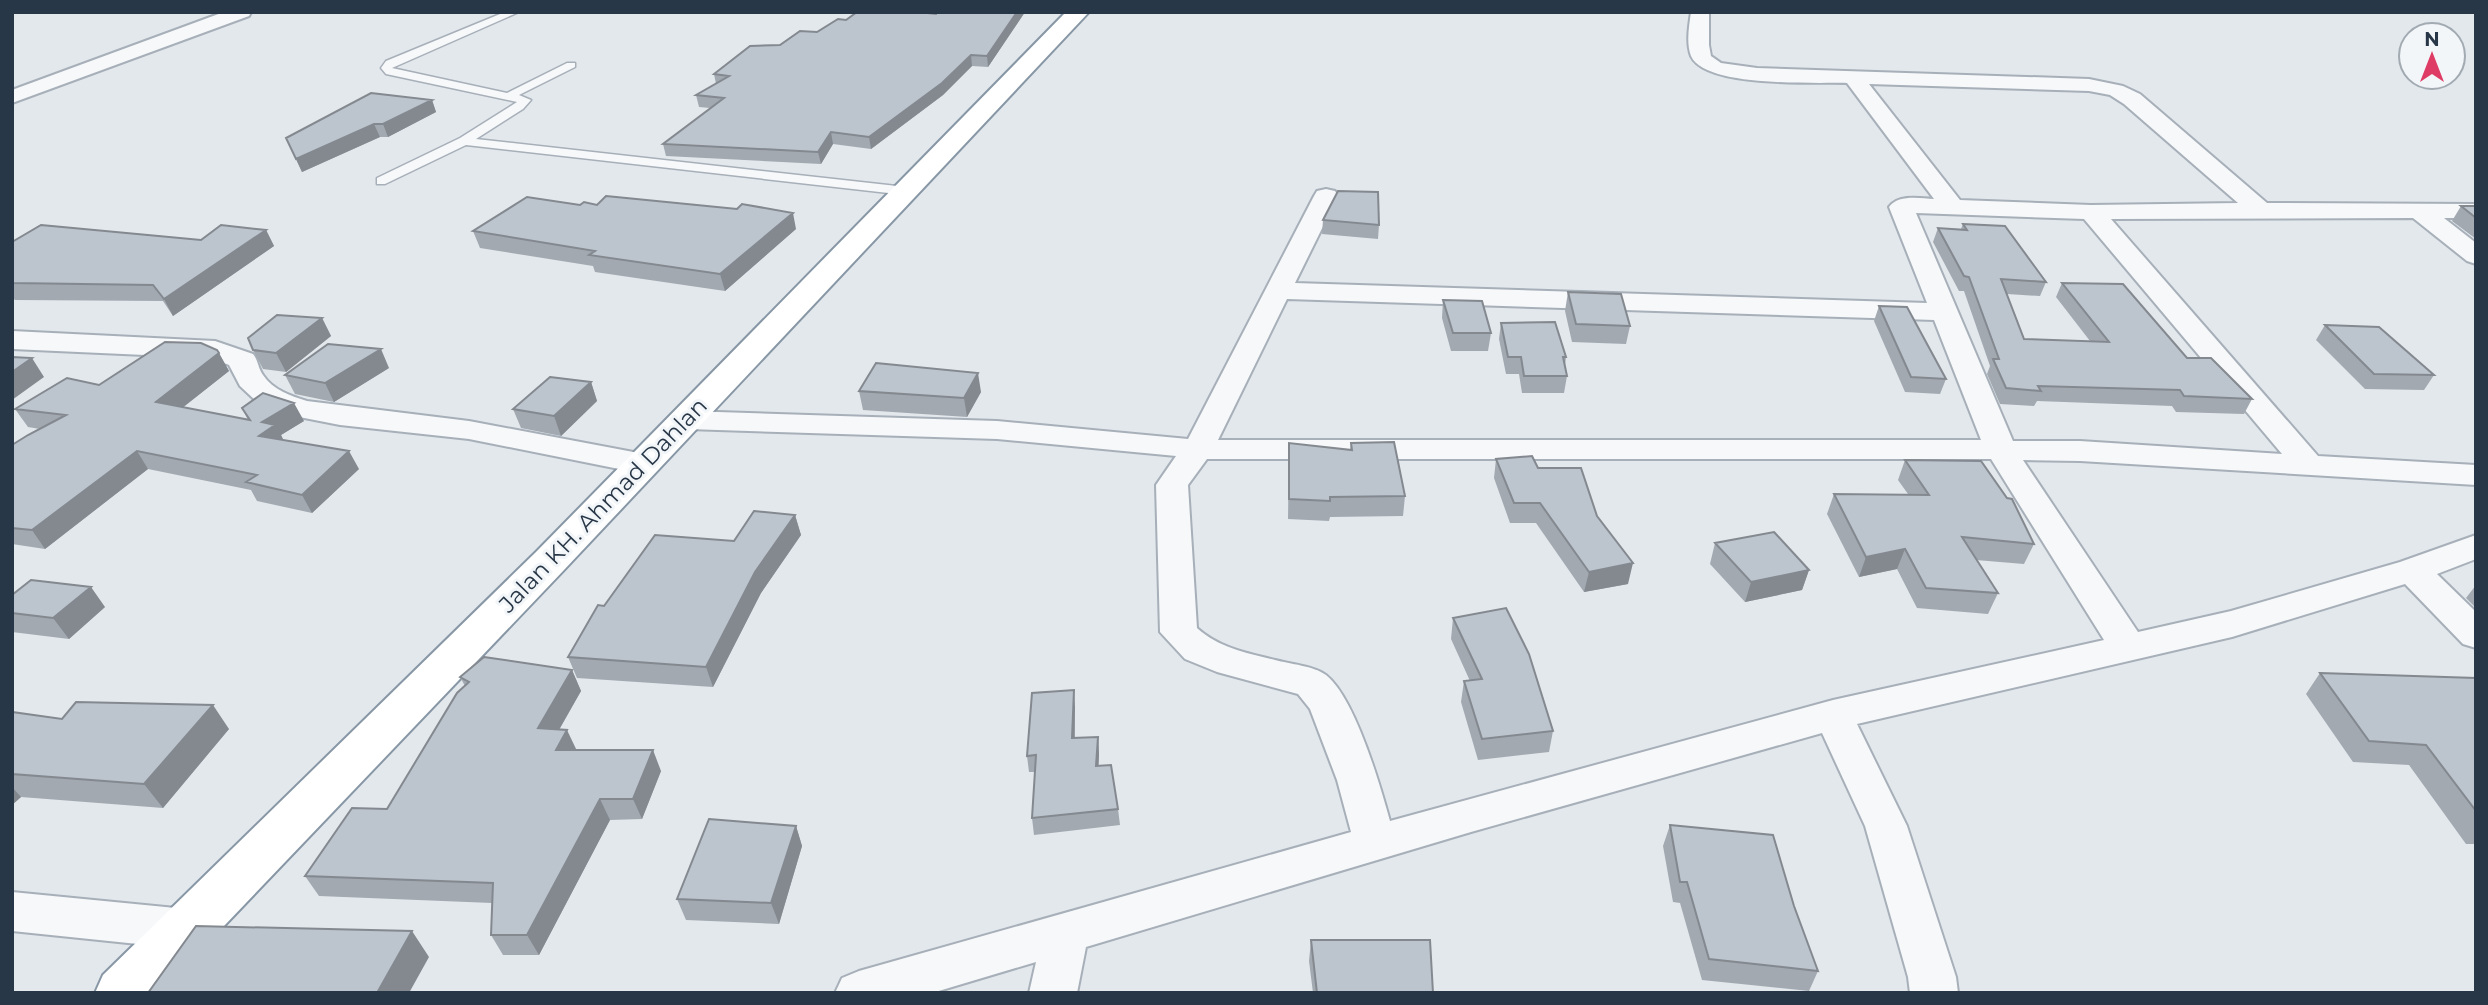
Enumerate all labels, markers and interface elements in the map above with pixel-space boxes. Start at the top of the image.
north arrow [2397,21,2467,91]
text: N [2424,28,2440,51]
street label: Jalan KH. Ahmad Dahlan [492,392,713,619]

